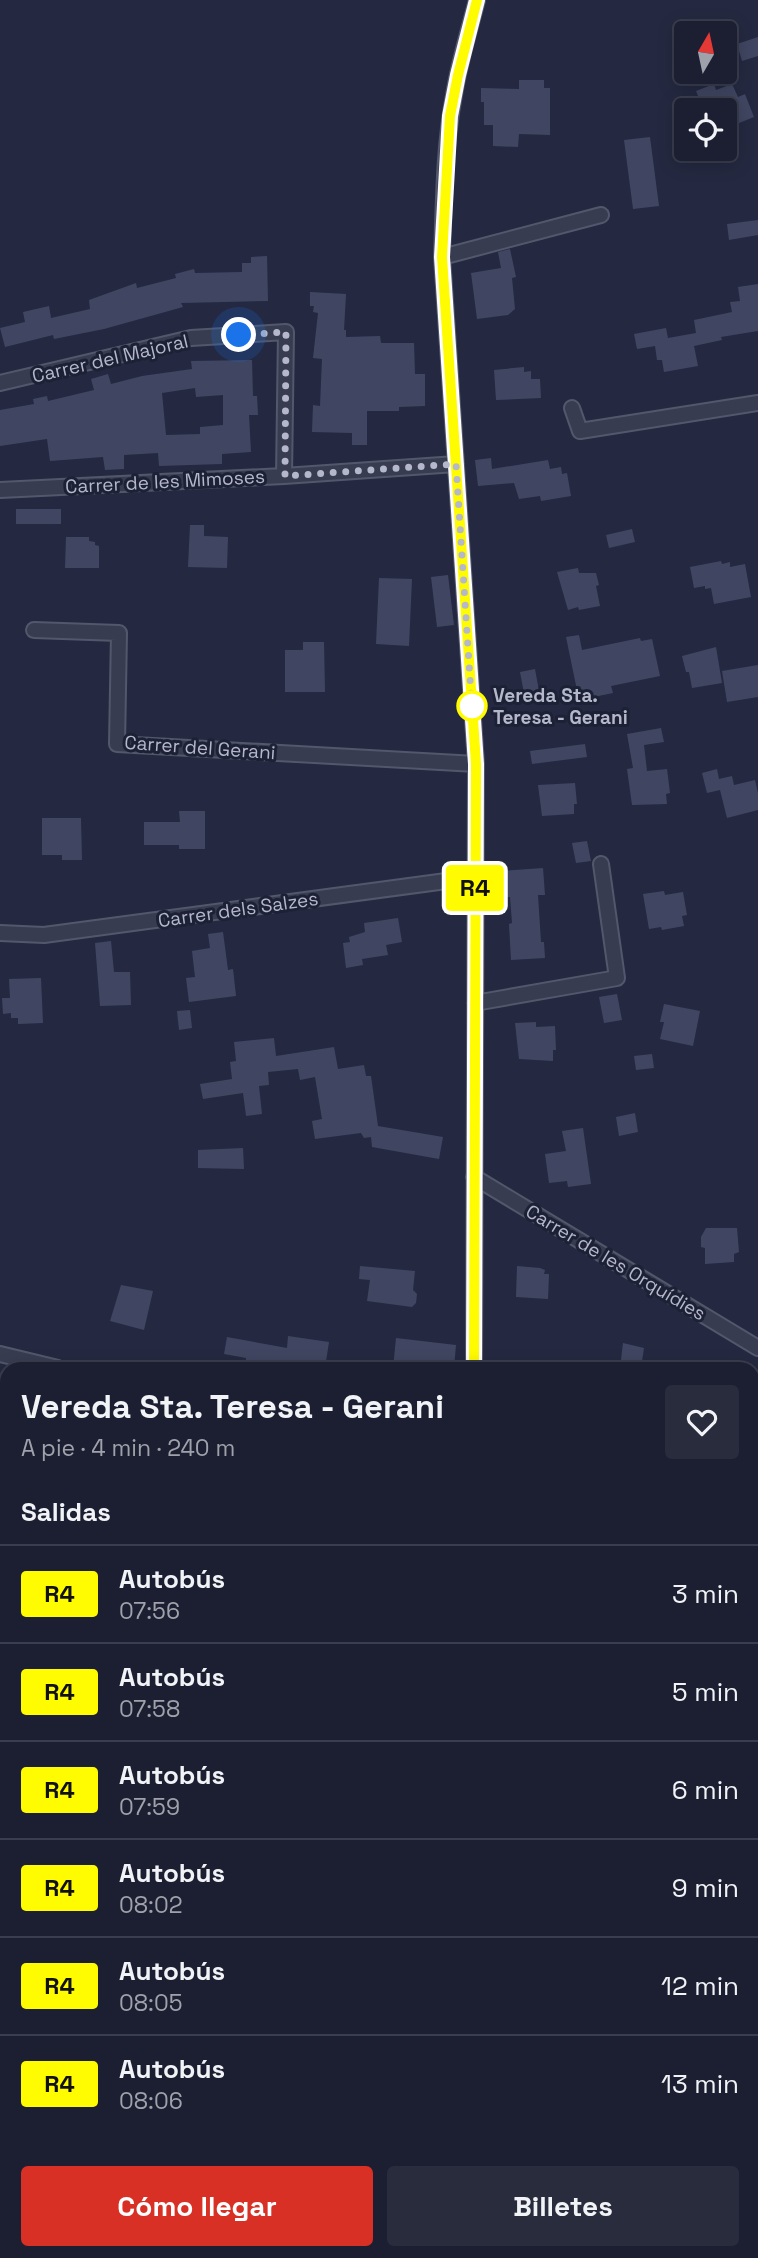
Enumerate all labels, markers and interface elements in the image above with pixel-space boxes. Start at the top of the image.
north arrow [674,21,737,84]
map controls [674,21,737,161]
button: locate [674,98,737,161]
your location [221,317,256,352]
street label: Carrer del Majoral [30,328,191,389]
street label: Carrer de les Mimoses [65,464,266,499]
place label: Vereda Sta. Teresa - Gerani [493,683,628,730]
marker: Vereda Sta. Teresa - Gerani [457,691,487,721]
street label: Carrer del Gerani [124,730,276,765]
line badge: R4 [444,865,506,911]
text: R4 [460,872,490,903]
street label: Carrer dels Salzes [156,886,320,933]
street label: Carrer de les Orquídies [521,1199,710,1326]
button: heart [665,1385,739,1459]
text: Vereda Sta. Teresa - Gerani [21,1386,444,1428]
text: A pie · 4 min · 240 m [21,1433,235,1463]
text: Salidas [21,1495,111,1529]
text: Autobús [119,1562,225,1596]
text: 3 min [672,1577,739,1611]
text: R4 [44,1578,75,1609]
text: 07:56 [119,1596,180,1626]
text: Autobús [119,1660,225,1694]
text: 5 min [672,1675,739,1709]
text: R4 [44,1676,75,1707]
text: 07:58 [119,1694,180,1724]
text: Autobús [119,1758,225,1792]
text: 6 min [672,1773,739,1807]
text: R4 [44,1774,75,1805]
text: 07:59 [119,1792,180,1822]
text: Autobús [119,1856,225,1890]
text: 9 min [672,1871,739,1905]
text: R4 [44,1872,75,1903]
text: 08:02 [119,1890,183,1920]
text: Autobús [119,1954,225,1988]
text: 12 min [661,1969,739,2003]
text: R4 [44,1970,75,2001]
text: 08:05 [119,1988,182,2018]
text: Autobús [119,2052,225,2086]
text: 13 min [661,2067,739,2101]
text: R4 [44,2068,75,2099]
text: 08:06 [119,2086,183,2116]
button: Cómo llegar [21,2166,373,2246]
button: Billetes [387,2166,739,2246]

